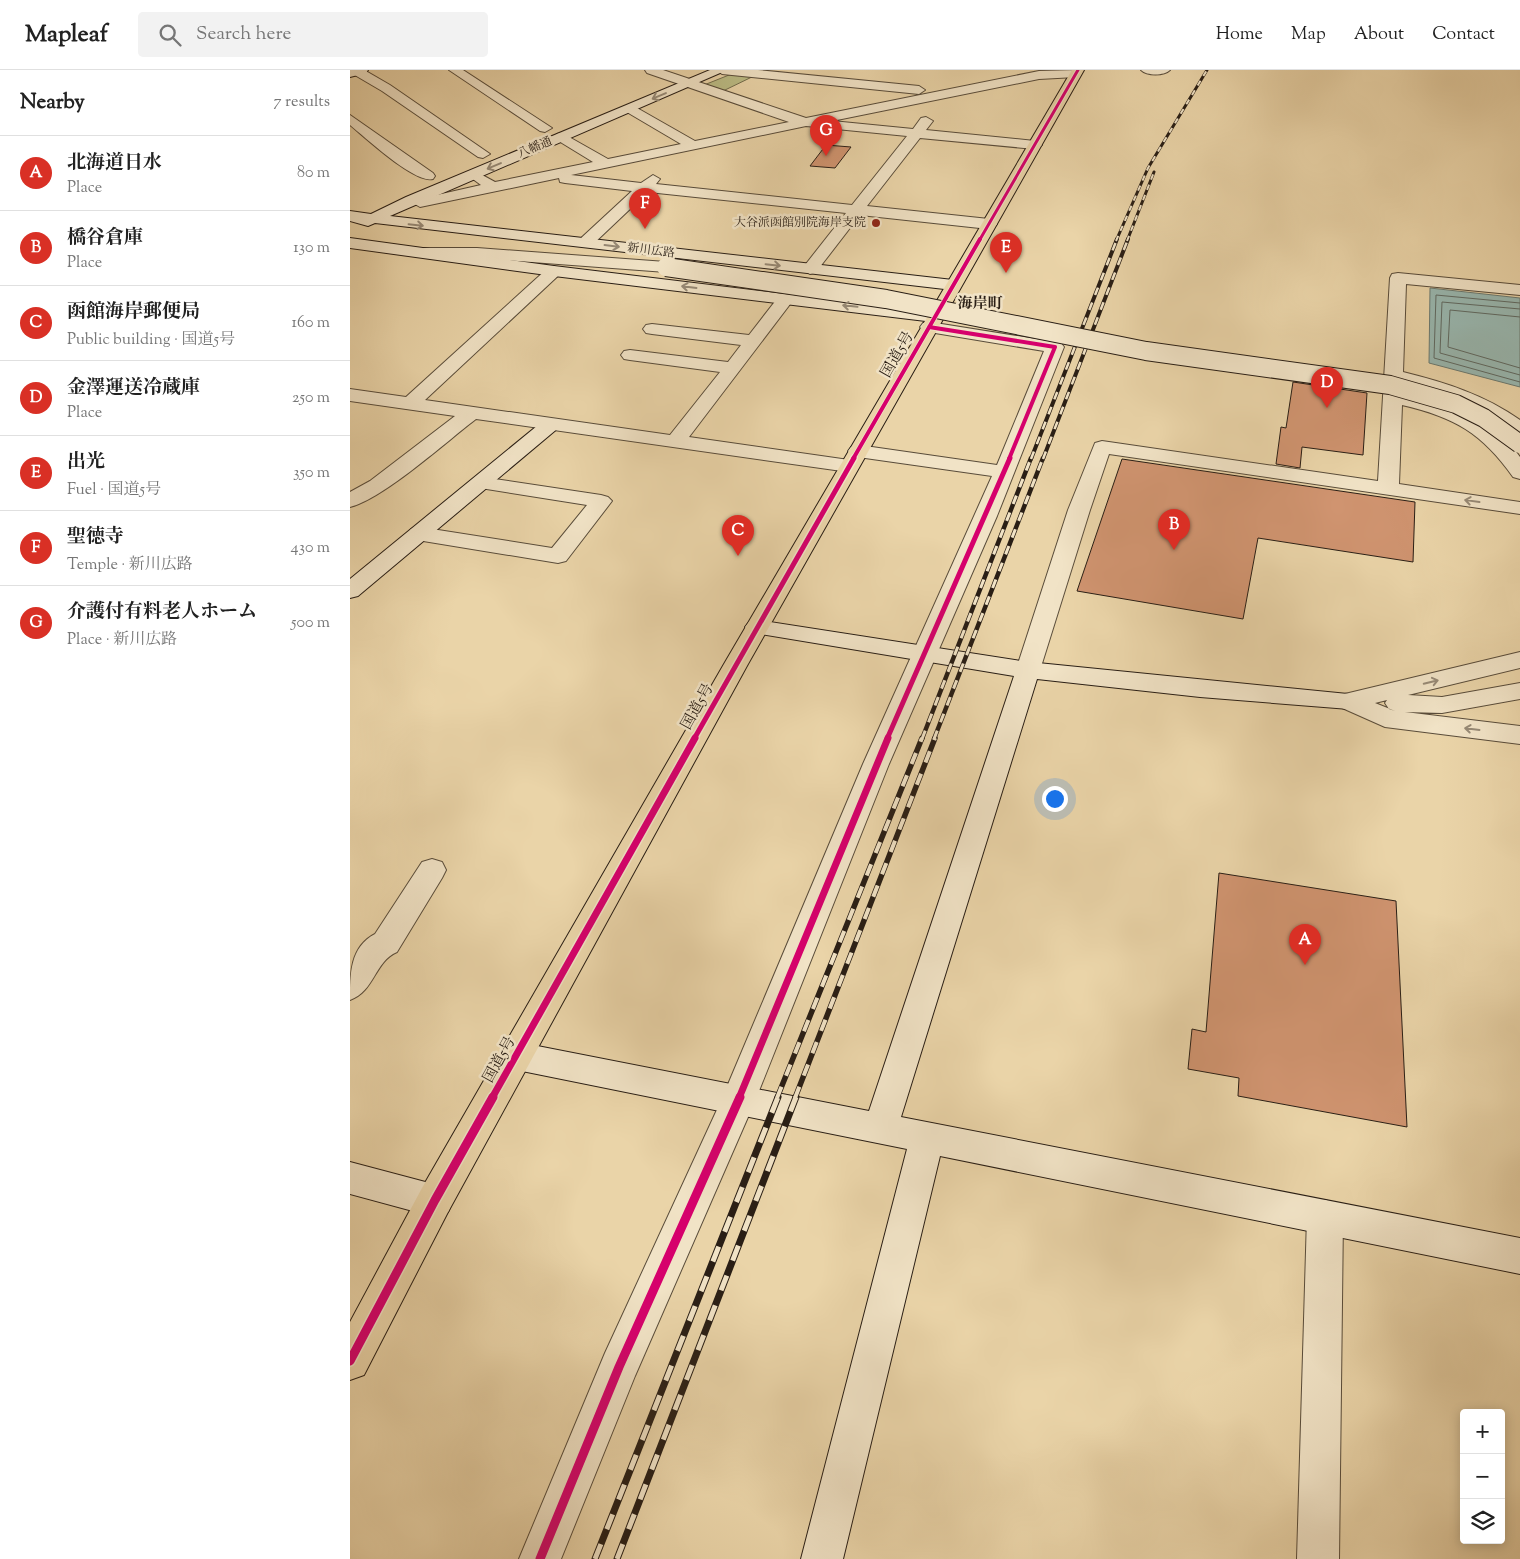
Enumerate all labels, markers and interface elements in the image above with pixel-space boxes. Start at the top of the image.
search box [138,12,488,57]
text: Mapleaf [25,18,108,52]
icon: search [156,21,184,49]
text: Search here [196,21,291,48]
text: Home [1216,22,1263,48]
text: Map [1291,22,1326,48]
text: About [1354,22,1404,48]
text: Contact [1432,22,1495,48]
text: Nearby [20,88,85,118]
text: 7 results [274,91,330,114]
one-way arrow [652,91,667,101]
pin: G [810,115,842,156]
street label: 八幡通 [515,133,555,163]
text: 北海道日水 [67,150,162,177]
one-way arrow [487,161,502,171]
text: A [30,162,43,185]
text: 80 m [297,162,330,185]
text: Place [67,177,102,200]
pin: F [629,188,661,229]
place label: 大谷派函館別院海岸支院 [734,214,866,232]
marker: 大谷派函館別院海岸支院 [870,217,882,229]
one-way arrow [407,220,423,230]
text: 橋谷倉庫 [67,225,143,252]
pin: E [990,232,1022,273]
text: B [31,237,41,260]
text: 130 m [293,237,330,260]
street label: 新川広路 [626,239,676,263]
one-way arrow [604,241,620,251]
text: Place [67,252,102,275]
one-way arrow [765,260,781,270]
one-way arrow [681,282,697,292]
district label: 海岸町 [957,294,1003,315]
text: 函館海岸郵便局 [67,299,200,326]
one-way arrow [843,301,859,311]
text: C [30,312,42,335]
text: 160 m [292,312,330,335]
street label: 国道5号 [876,328,920,382]
text: Public building · 国道5号 [67,329,235,352]
pin: D [1311,367,1343,408]
text: 金澤運送冷蔵庫 [67,375,200,402]
text: D [30,387,42,410]
text: 250 m [292,387,330,410]
text: Place [67,402,102,425]
text: 出光 [67,449,105,476]
text: E [31,462,41,485]
text: 350 m [293,462,330,485]
text: Fuel · 国道5号 [67,479,161,502]
one-way arrow [1464,496,1480,506]
pin: B [1158,509,1190,550]
pin: C [722,515,754,556]
text: 聖徳寺 [67,524,124,551]
text: F [32,537,40,560]
text: 430 m [291,537,330,560]
text: Temple · 新川広路 [67,554,193,577]
text: 介護付有料老人ホーム [67,599,257,626]
text: G [29,612,43,635]
text: 500 m [291,612,330,635]
text: Place · 新川広路 [67,629,177,652]
one-way arrow [1422,677,1438,687]
street label: 国道5号 [677,680,719,734]
one-way arrow [1464,724,1480,734]
your location [1042,786,1068,812]
pin: A [1289,924,1321,965]
street label: 国道5号 [479,1033,521,1087]
map controls [1460,1409,1505,1544]
button: + [1460,1409,1505,1454]
button: − [1460,1454,1505,1499]
button: layers [1460,1499,1505,1544]

